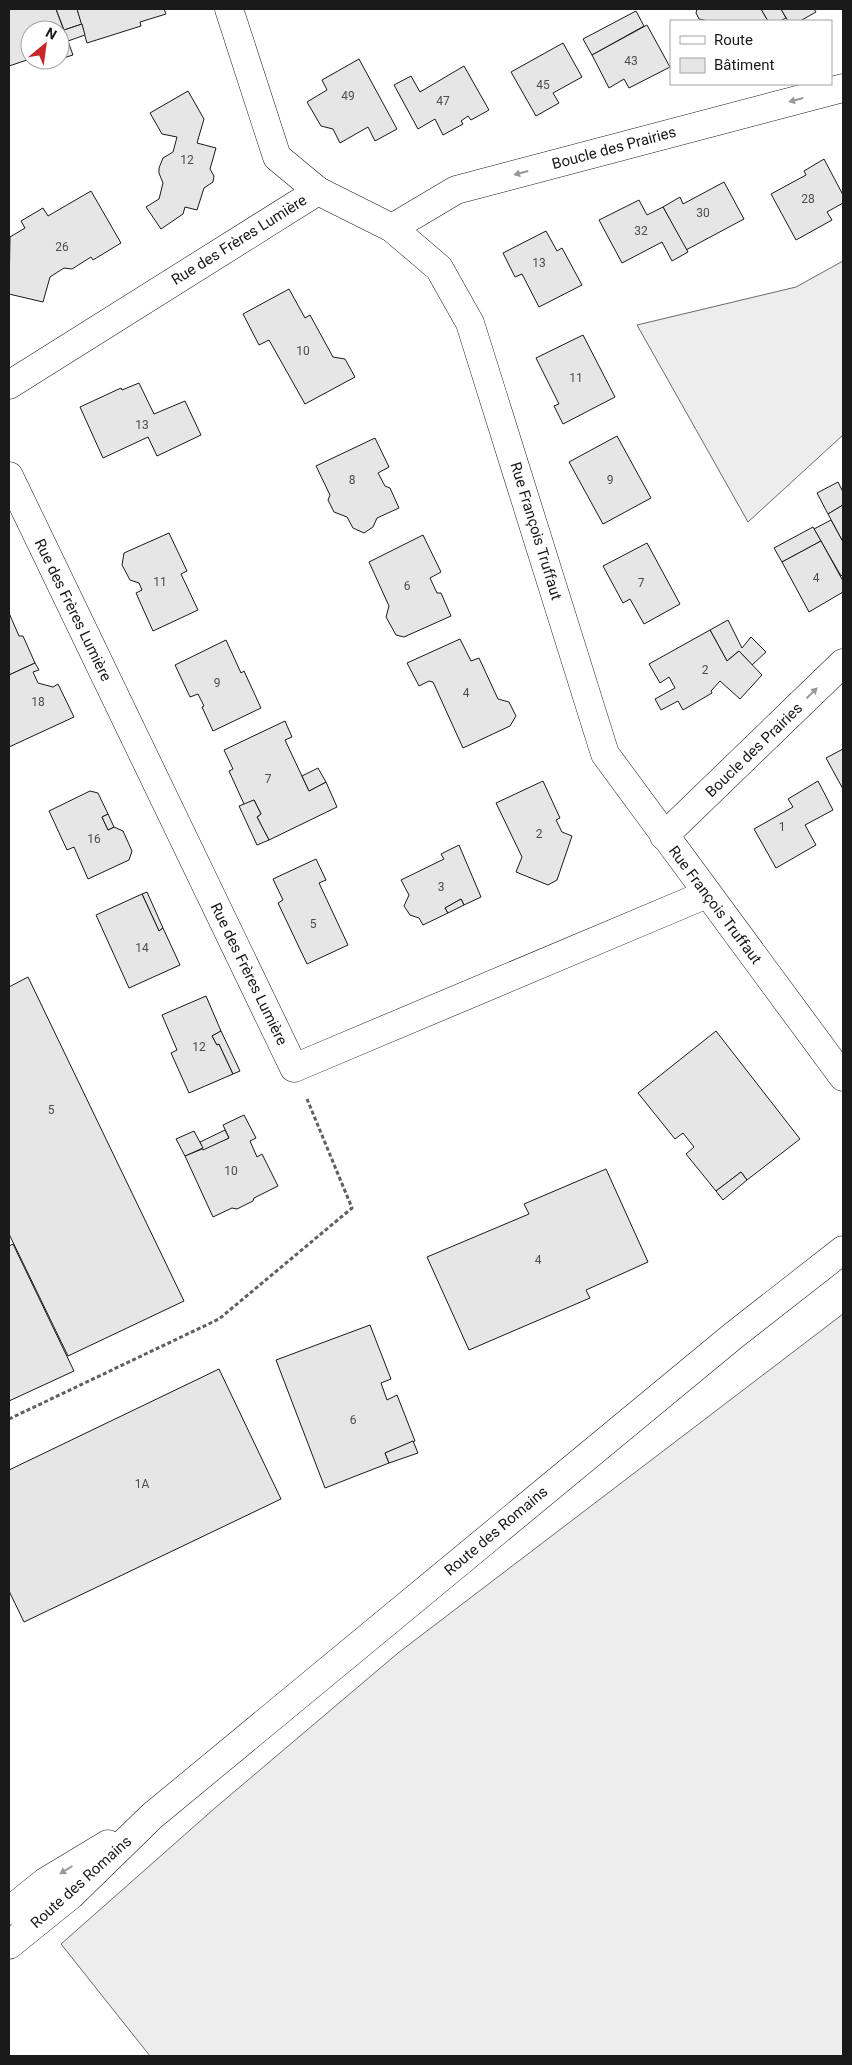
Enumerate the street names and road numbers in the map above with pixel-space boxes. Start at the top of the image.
street label: Boucle des Prairies [550,123,678,173]
street label: Rue des Frères Lumière [168,191,310,289]
street label: Rue François Truffaut [506,460,566,602]
street label: Rue des Frères Lumière [31,536,115,684]
street label: Boucle des Prairies [702,699,806,801]
street label: Rue François Truffaut [665,842,765,968]
street label: Rue des Frères Lumière [207,900,291,1048]
street label: Route des Romains [441,1483,551,1579]
street label: Route des Romains [27,1832,135,1932]

